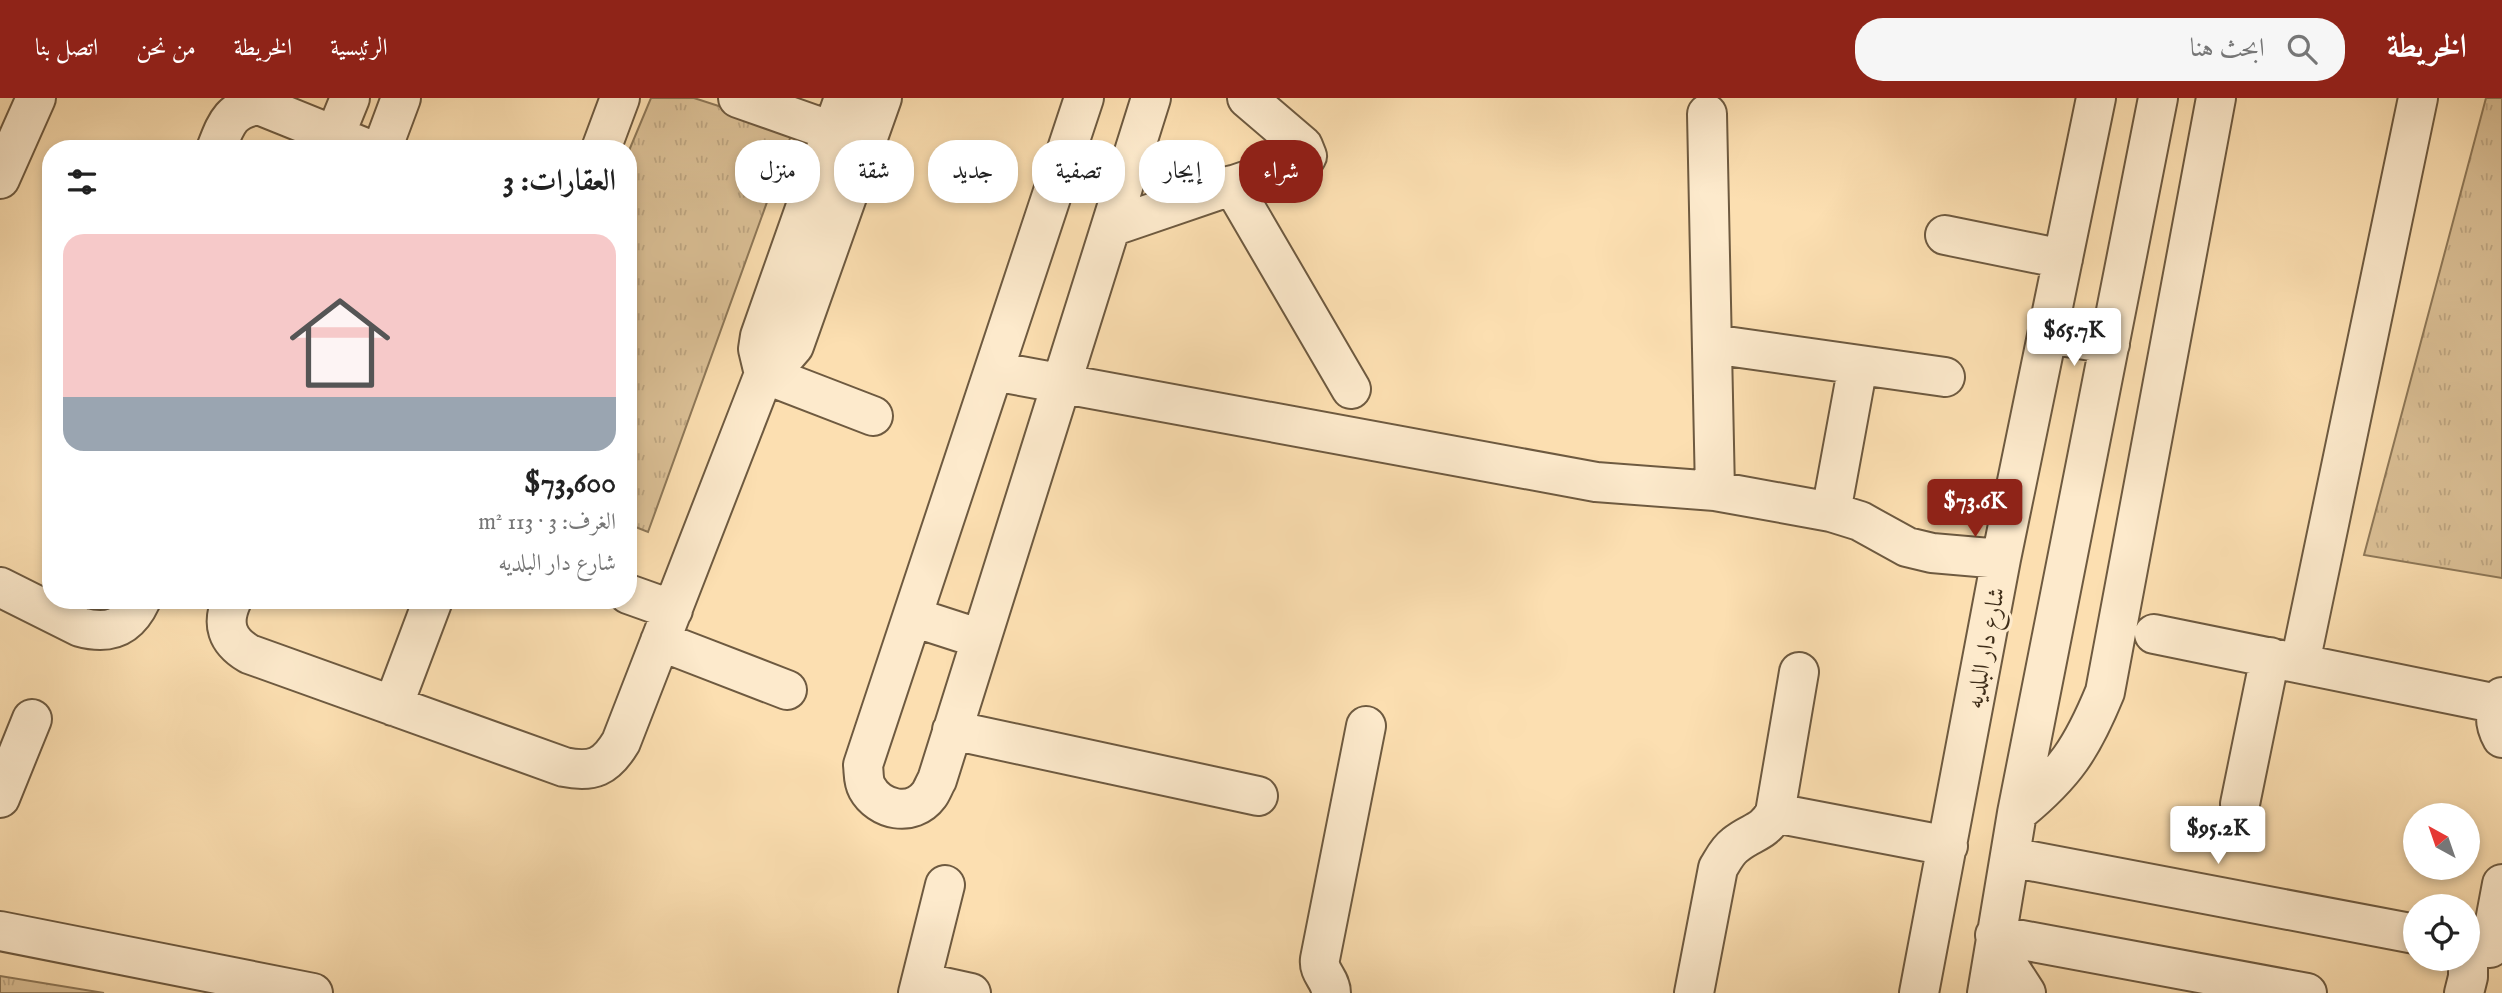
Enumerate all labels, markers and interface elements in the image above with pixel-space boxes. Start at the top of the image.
search box [1855,18,2345,81]
text: الخريطة [2387,27,2467,69]
icon: search [2283,30,2321,68]
text: ابحث هنا [2190,32,2265,65]
text: اتصل بنا [35,33,98,64]
text: من نحن [136,33,196,64]
text: الخريطة [234,33,292,64]
text: الرئيسية [330,33,388,64]
chip: منزل [735,140,820,203]
chip: شقة [834,140,914,203]
chip: جديد [928,140,1018,203]
chip: تصفية [1032,140,1125,203]
chip: إيجار [1139,140,1225,203]
chip: شراء [1239,140,1323,203]
icon: filters [63,163,101,201]
text: العقارات: 3 [503,163,616,201]
icon: home [277,280,403,406]
pin: $65.7K [2017,308,2131,368]
text: $65.7K [2043,316,2105,345]
text: $73,600 [524,465,616,503]
pin: $73.6K [1918,480,2032,539]
text: $73.6K [1943,487,2007,516]
text: الغرف: 3 · 113 m² [478,508,616,537]
text: شارع دار البلديه [498,549,616,578]
street label: شارع دار البلديه [1960,585,2016,712]
north arrow [2403,803,2480,880]
map controls [2403,803,2480,971]
pin: $95.2K [2161,806,2275,866]
text: $95.2K [2186,814,2250,843]
button: locate [2403,894,2480,971]

